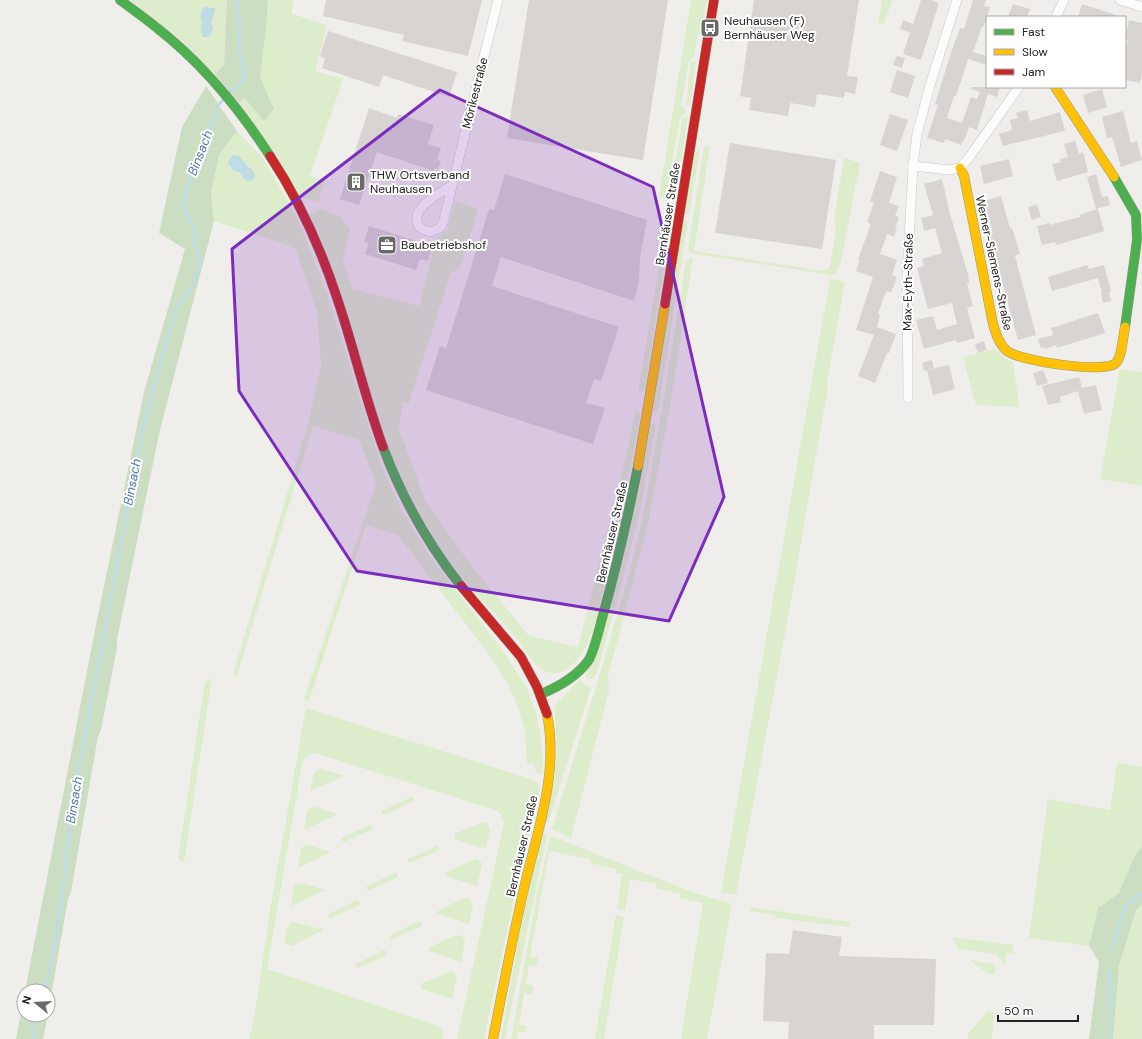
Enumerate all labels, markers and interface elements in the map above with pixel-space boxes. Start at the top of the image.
place label: Neuhausen (F) Bernhäuser Weg [724,13,815,43]
legend [986,16,1126,88]
bus stop icon: Neuhausen (F) Bernhäuser Weg [699,17,721,39]
text: Fast [1022,24,1045,40]
text: Slow [1022,44,1048,60]
street label: Mörikestraße [458,55,492,130]
text: Jam [1022,64,1045,80]
water label: Binsach [184,128,216,178]
street label: Bernhäuser Straße [652,162,684,266]
place label: THW Ortsverband Neuhausen [370,167,470,197]
building icon: THW Ortsverband Neuhausen [345,171,367,193]
street label: Werner-Siemens-Straße [972,194,1016,332]
street label: Max-Eyth-Straße [899,233,917,331]
office icon: Baubetriebshof [376,234,398,256]
place label: Baubetriebshof [401,237,486,253]
water label: Binsach [119,457,145,507]
street label: Bernhäuser Straße [593,480,631,584]
water label: Binsach [62,775,86,825]
street label: Bernhäuser Straße [503,794,541,898]
north arrow [16,983,56,1023]
text: N [19,994,34,1006]
scale bar [998,997,1078,1023]
text: 50 m [1004,1003,1033,1019]

